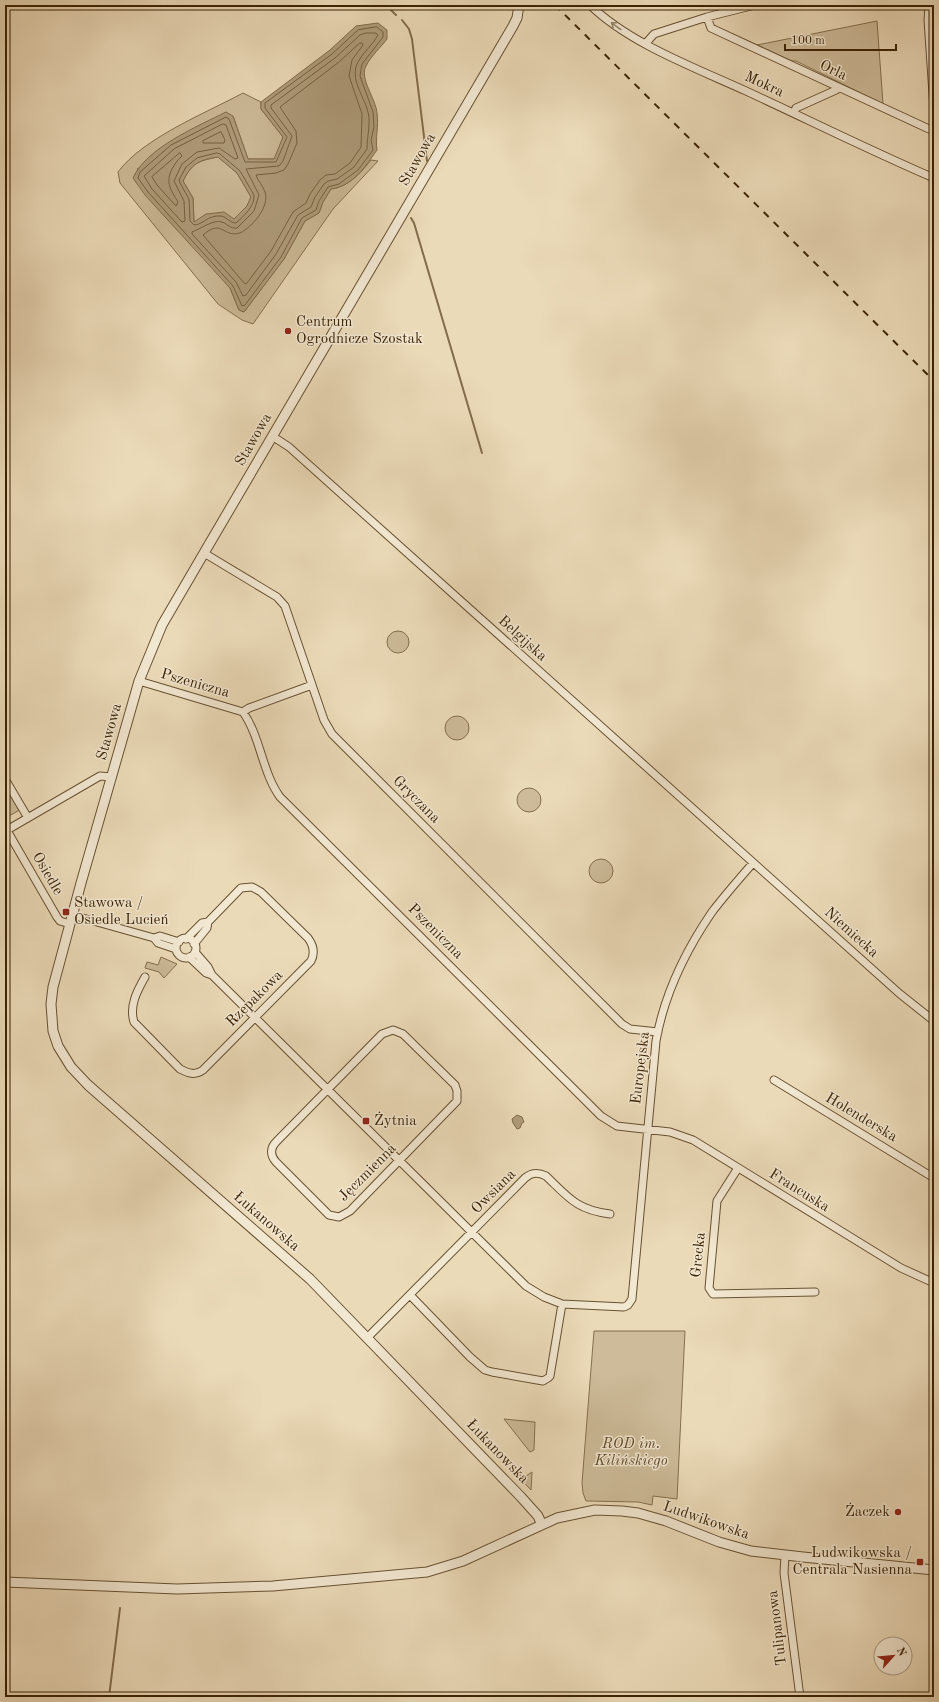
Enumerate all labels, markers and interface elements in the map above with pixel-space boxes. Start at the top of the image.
one-way arrow [611,22,622,30]
scale bar [785,26,896,52]
text: 100 m [791,35,825,47]
street label: Orla [817,58,849,84]
street label: Mokra [742,69,786,101]
street label: Stawowa [397,131,439,189]
place label: Centrum Ogrodnicze Szostak [296,315,423,347]
marker: Centrum Ogrodnicze Szostak [283,326,293,336]
street label: Stawowa [233,411,275,469]
street label: Belgijska [495,613,550,665]
street label: Pszeniczna [159,667,232,701]
street label: Stawowa [95,701,125,762]
street label: Gryczana [389,773,443,827]
street label: Osiedle [29,850,65,898]
place label: Stawowa / Osiedle Lucień [74,896,169,928]
street label: Pszeniczna [405,902,466,963]
street label: Niemiecka [821,905,881,961]
marker: Stawowa / Osiedle Lucień [61,907,71,917]
street label: Rzepakowa [224,967,287,1030]
street label: Europejska [629,1030,653,1105]
street label: Holenderska [822,1091,900,1146]
place label: Żytnia [374,1111,417,1129]
marker: Żytnia [361,1116,371,1126]
street label: Jęczmienna [336,1141,400,1205]
street label: Owsiana [469,1167,519,1217]
street label: Francuska [766,1167,832,1216]
street label: Łukanowska [230,1189,302,1255]
street label: Grecka [689,1231,709,1278]
street label: Łukanowska [463,1417,531,1487]
park label: ROD im. Kilińskiego [593,1437,668,1469]
street label: Ludwikowska [661,1499,752,1543]
place label: Żaczek [845,1502,890,1520]
marker: Żaczek [893,1507,903,1517]
place label: Ludwikowska / Centrala Nasienna [792,1546,913,1578]
marker: Ludwikowska / Centrala Nasienna [915,1557,925,1567]
street label: Tulipanowa [766,1589,790,1667]
north arrow [873,1636,913,1676]
text: N [894,1646,908,1659]

